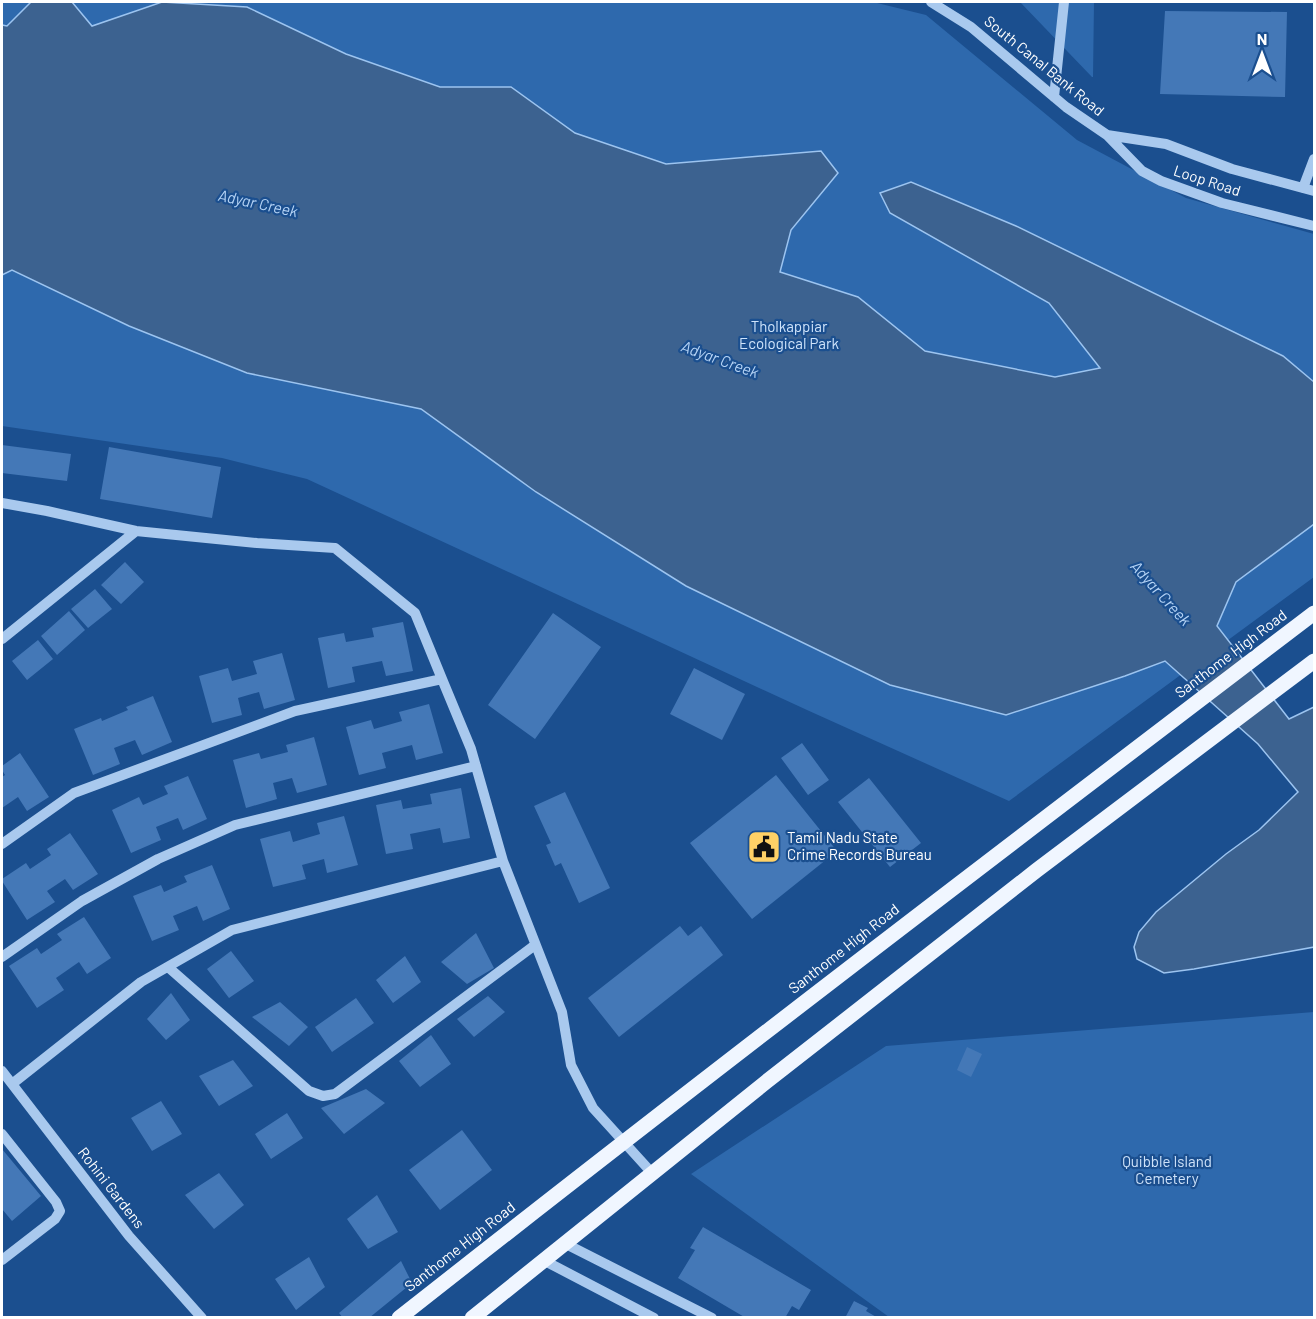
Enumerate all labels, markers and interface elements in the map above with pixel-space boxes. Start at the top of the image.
street label: South Canal Bank Road [981,11,1108,119]
north arrow [1232,24,1292,84]
text: N [1257,29,1267,48]
street label: Loop Road [1172,161,1243,199]
water label: Adyar Creek [217,185,300,220]
park label: Tholkappiar Ecological Park [739,317,839,352]
water label: Adyar Creek [679,336,762,381]
water label: Adyar Creek [1127,556,1196,629]
street label: Santhome High Road [1171,605,1290,701]
place label: Tamil Nadu State Crime Records Bureau [787,828,932,863]
public building icon: Tamil Nadu State Crime Records Bureau [746,829,782,865]
street label: Santhome High Road [785,899,902,997]
street label: Rohini Gardens [75,1143,149,1231]
park label: Quibble Island Cemetery [1122,1152,1212,1187]
street label: Santhome High Road [401,1197,518,1295]

